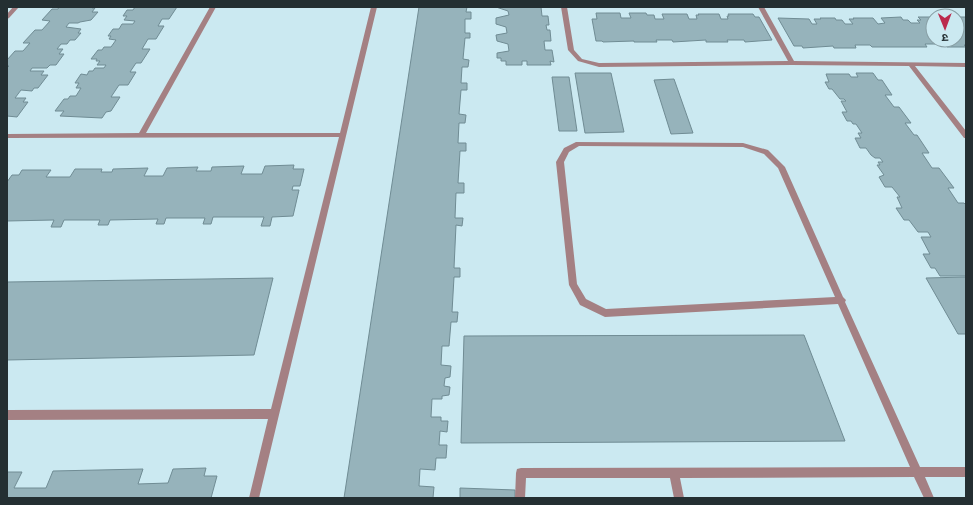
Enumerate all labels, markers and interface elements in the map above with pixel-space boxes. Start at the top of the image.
north arrow [925,8,965,48]
text: उ [941,32,948,44]

